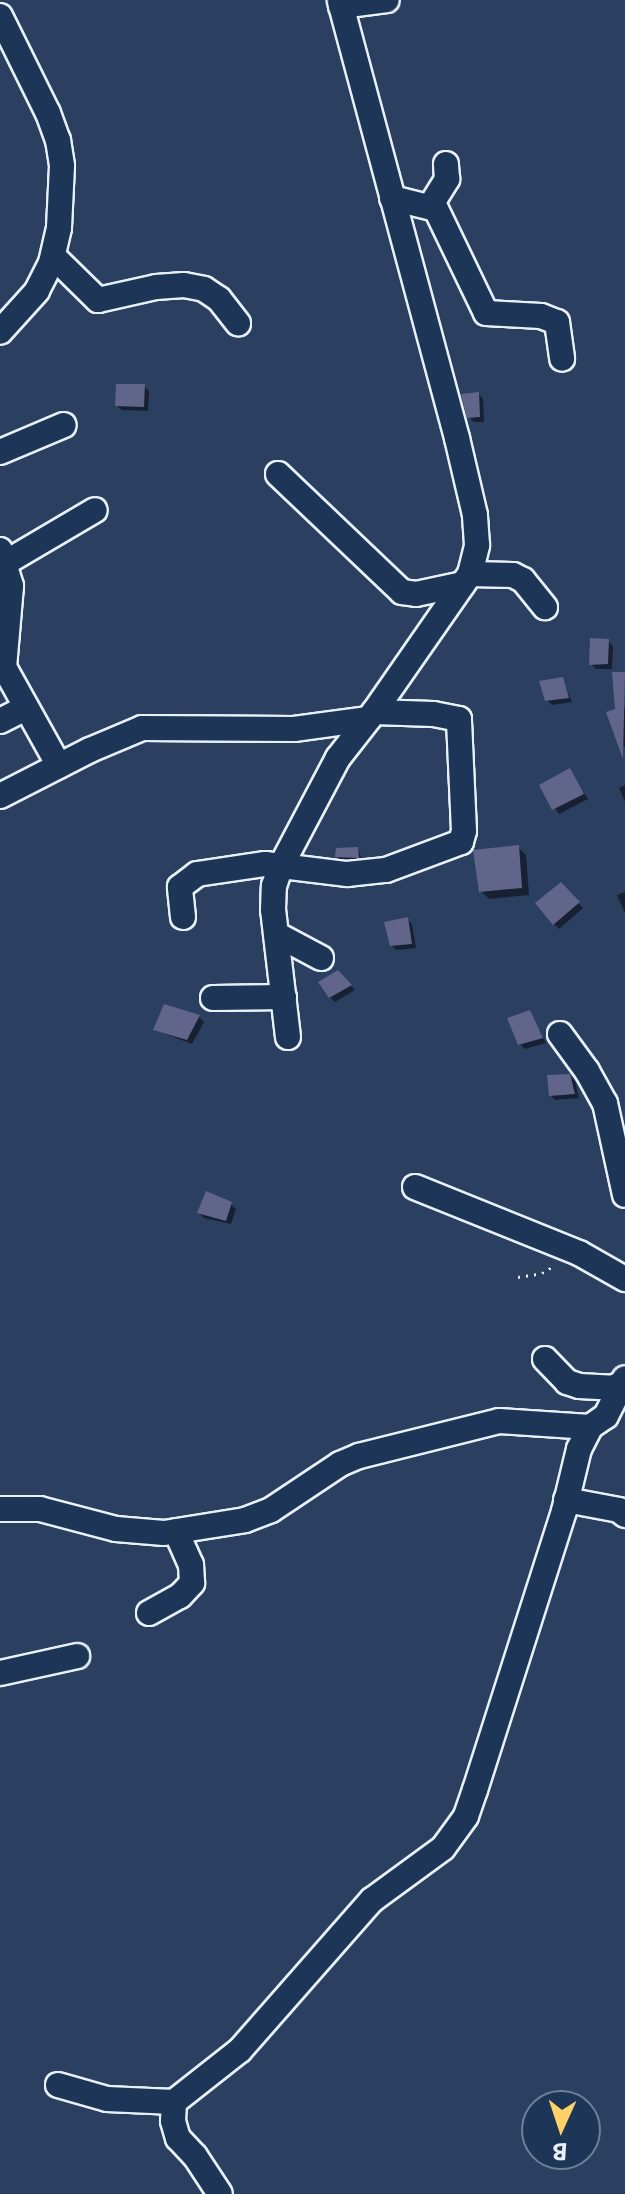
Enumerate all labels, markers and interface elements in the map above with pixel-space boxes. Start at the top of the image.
north arrow [521,2090,601,2170]
text: B [551,2136,568,2169]

